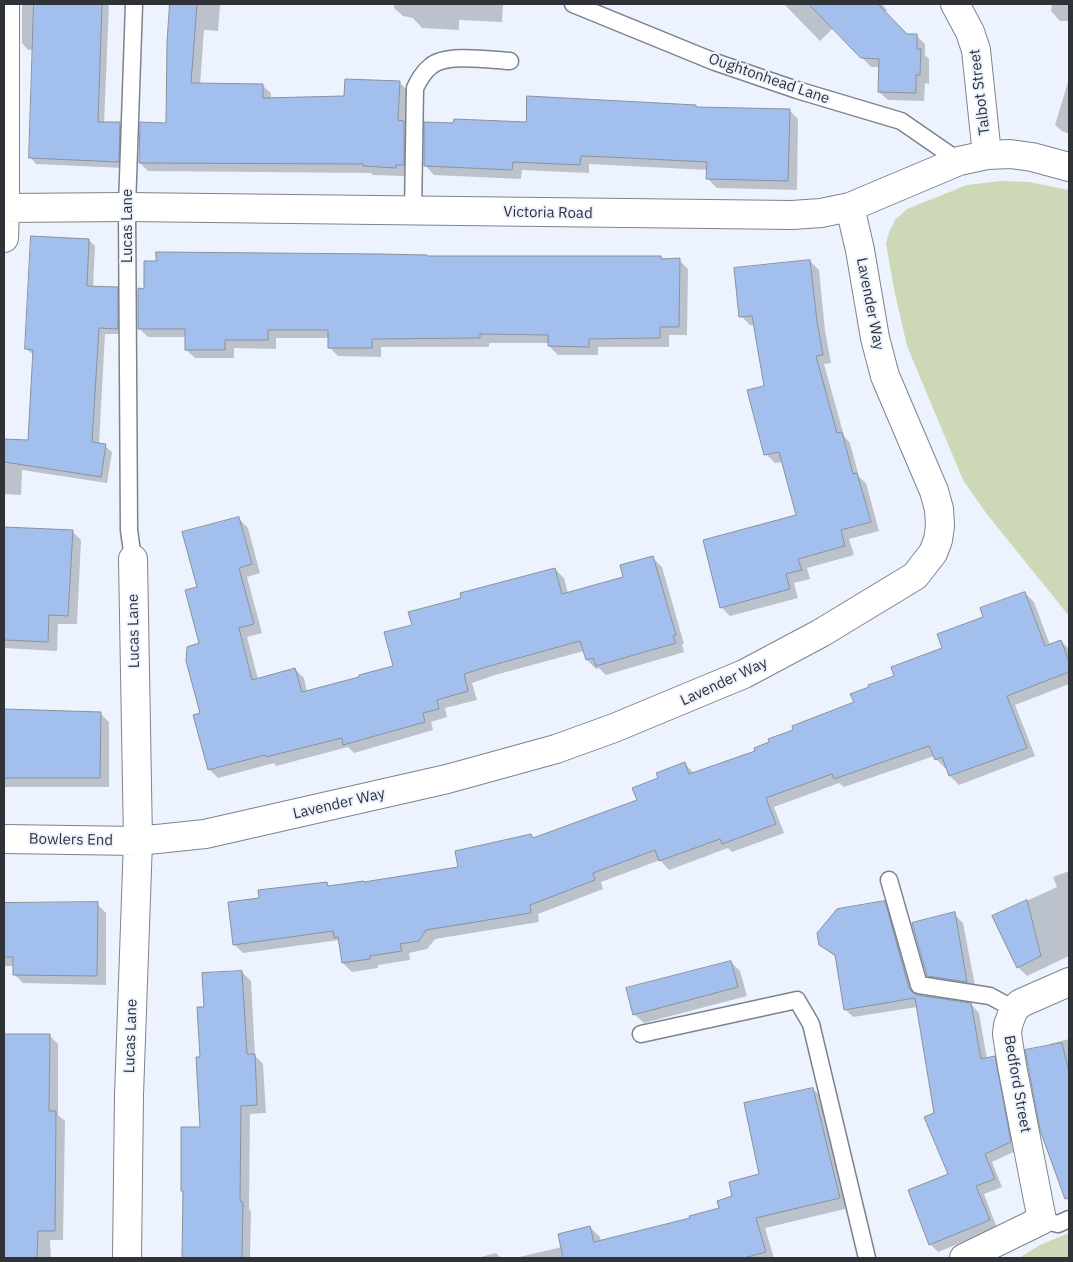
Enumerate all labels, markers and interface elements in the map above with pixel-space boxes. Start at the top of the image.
street label: Talbot Street [966,48,994,136]
street label: Oughtonhead Lane [706,50,832,108]
street label: Lucas Lane [119,189,137,263]
street label: Victoria Road [503,203,593,223]
street label: Lavender Way [852,256,888,352]
street label: Lucas Lane [124,594,144,668]
street label: Lavender Way [678,654,770,710]
street label: Lavender Way [291,785,387,823]
street label: Bowlers End [29,830,113,850]
street label: Lucas Lane [121,998,141,1074]
street label: Bedford Street [1000,1034,1034,1134]

